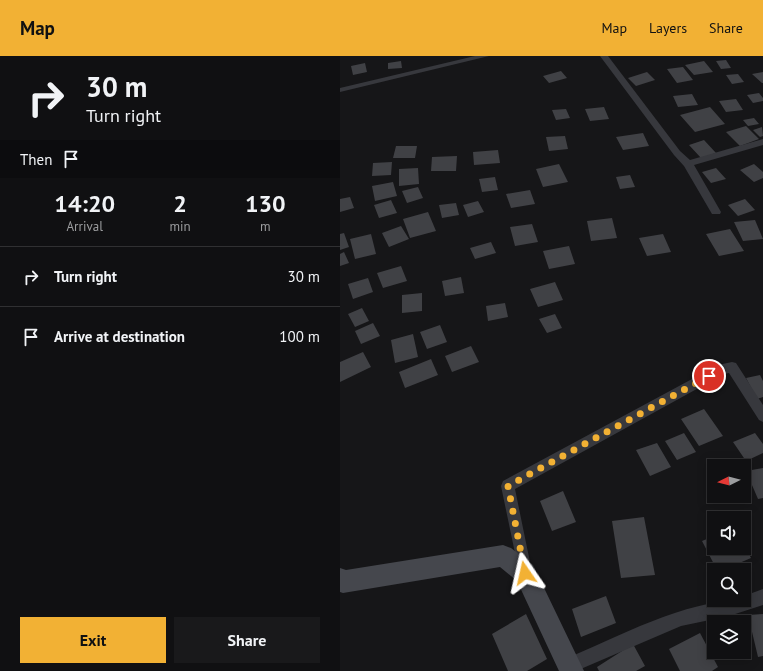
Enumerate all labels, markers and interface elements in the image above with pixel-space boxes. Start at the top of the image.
text: Map [20,16,55,40]
text: Map [601,19,627,37]
text: Layers [649,19,687,37]
text: Share [709,19,743,37]
text: 30 m [86,68,147,105]
icon: right [20,72,72,124]
text: Turn right [86,104,161,127]
icon: arrive [60,148,82,170]
text: Then [20,150,52,169]
text: 14:20 [54,188,115,219]
text: 2 [173,188,187,219]
text: 130 [245,188,286,219]
text: Arrival [67,218,103,235]
text: min [169,218,191,235]
text: m [260,218,271,235]
icon: right [20,266,42,288]
text: Turn right [54,267,117,286]
text: 30 m [287,267,320,286]
icon: arrive [20,326,42,348]
text: Arrive at destination [54,327,185,346]
text: 100 m [279,327,320,346]
pin [692,359,726,393]
icon: arrive [698,365,720,387]
north arrow [707,459,751,503]
map controls [707,459,751,659]
button: sound [707,511,751,555]
position arrow [504,552,546,594]
button: search [707,563,751,607]
button: layers [707,615,751,659]
button: Exit [20,617,166,663]
button: Share [174,617,320,663]

